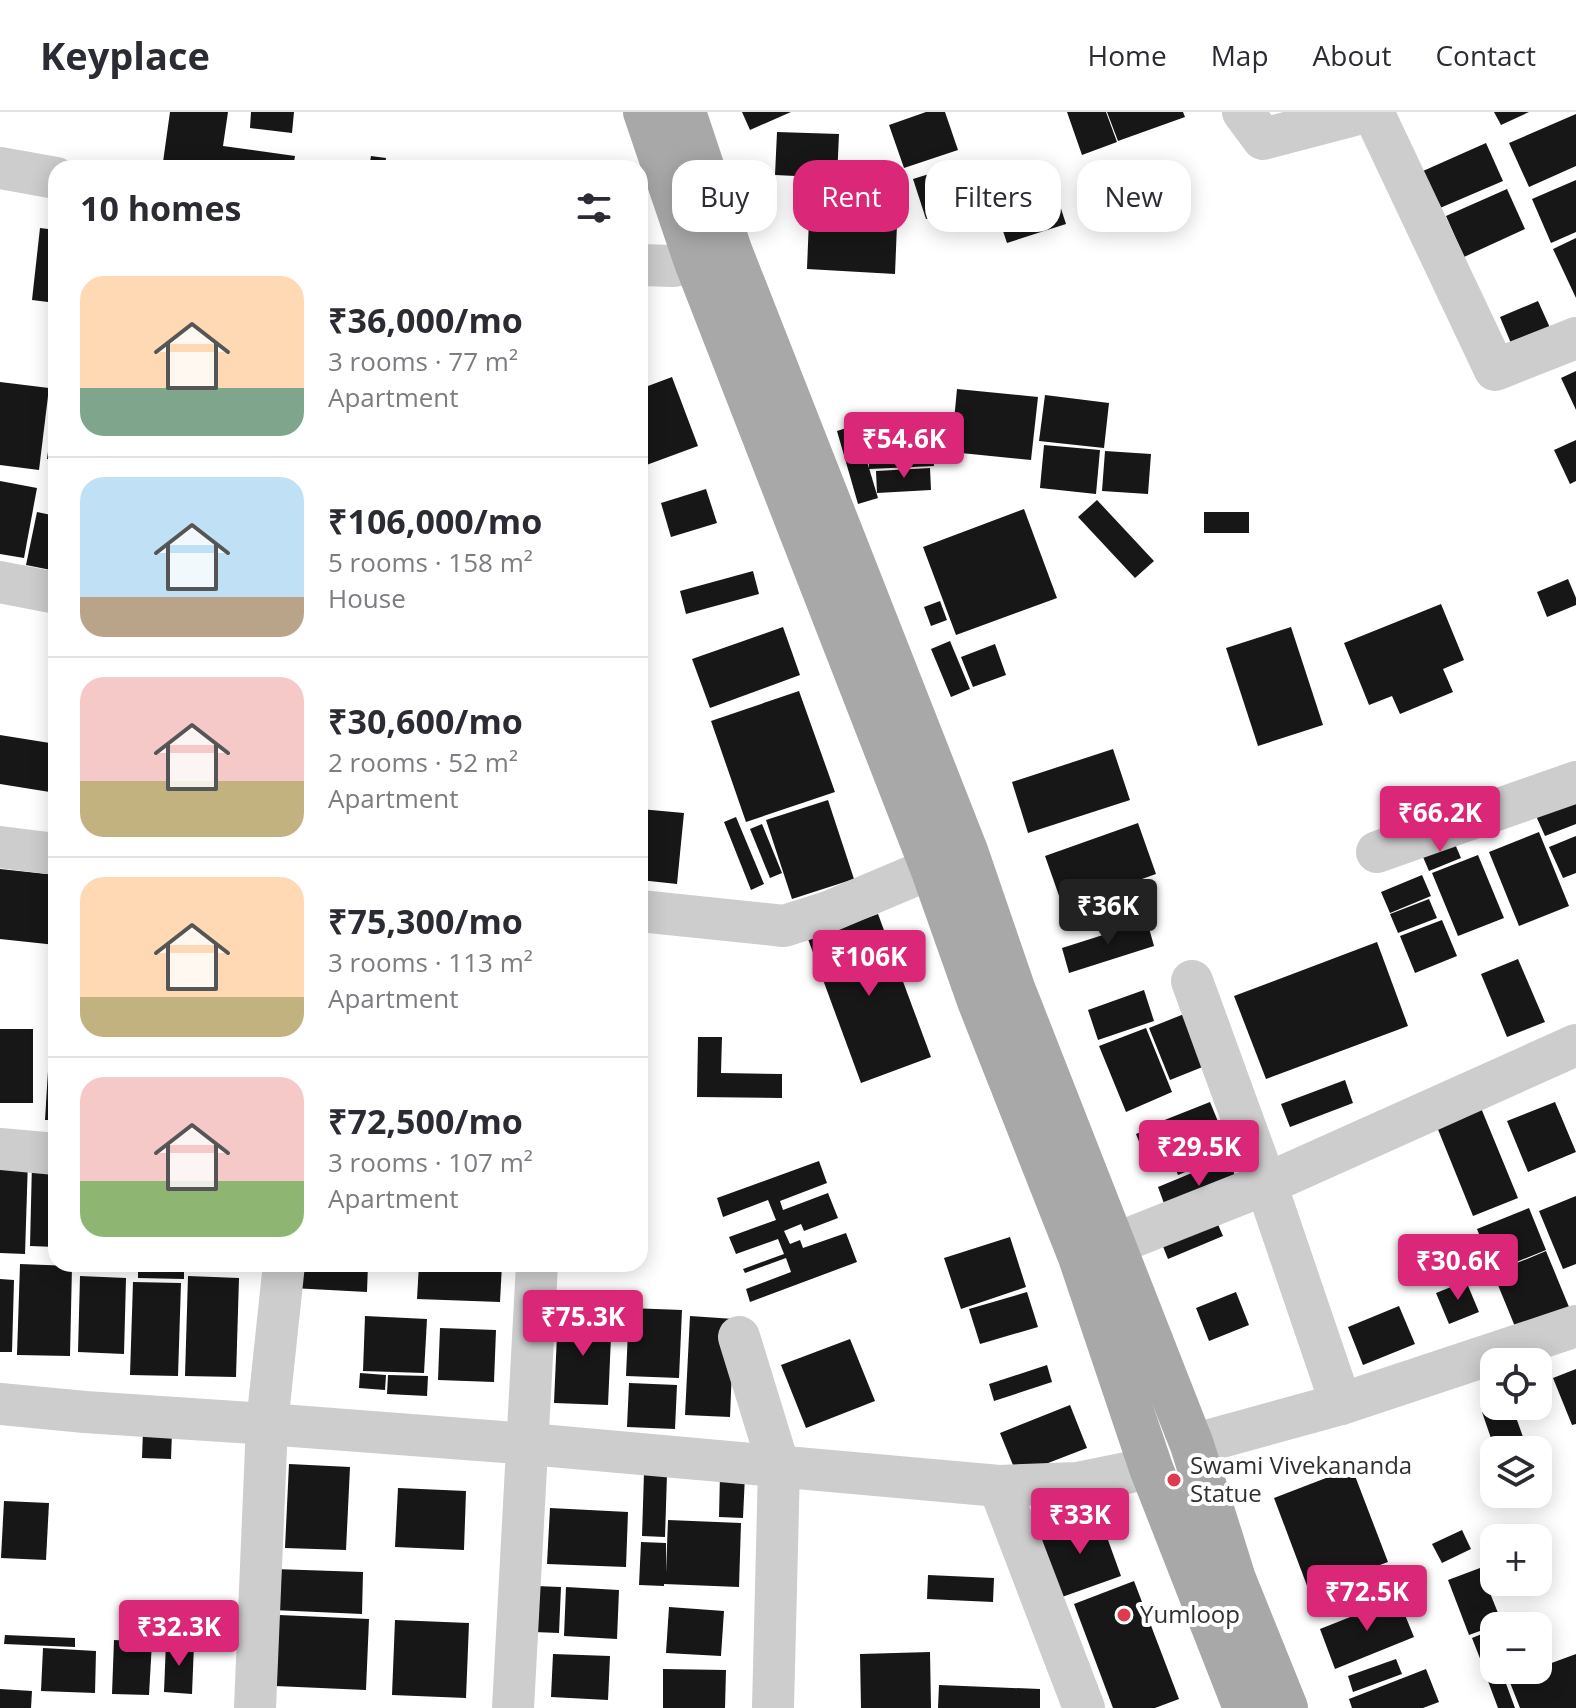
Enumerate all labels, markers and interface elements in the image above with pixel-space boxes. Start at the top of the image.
text: Keyplace [40,29,210,81]
text: Home [1088,36,1167,74]
text: Map [1211,36,1269,74]
text: About [1313,36,1391,74]
text: Contact [1435,36,1536,74]
chip: Buy [672,160,777,232]
chip: Rent [793,160,909,232]
chip: Filters [925,160,1061,232]
chip: New [1077,160,1191,232]
text: 10 homes [80,185,241,231]
icon: filters [572,186,616,230]
text: ₹36,000/mo [328,297,523,343]
icon: home [144,308,240,404]
text: 3 rooms · 77 m² [328,343,518,379]
text: Apartment [328,379,459,415]
pin: ₹54.6K [839,412,969,480]
text: ₹54.6K [862,420,946,456]
text: ₹106,000/mo [328,498,542,544]
icon: home [144,509,240,605]
text: 5 rooms · 158 m² [328,544,533,580]
text: House [328,580,406,616]
text: ₹30,600/mo [328,698,523,744]
icon: home [144,709,240,805]
text: 2 rooms · 52 m² [328,744,518,780]
text: Apartment [328,780,459,816]
pin: ₹66.2K [1375,786,1505,854]
text: ₹66.2K [1398,794,1482,830]
pin: ₹36K [1061,879,1155,947]
text: ₹36K [1077,887,1139,923]
text: ₹75,300/mo [328,898,523,944]
icon: home [144,909,240,1005]
pin: ₹106K [813,930,925,998]
text: ₹106K [831,938,907,974]
text: 3 rooms · 113 m² [328,944,533,980]
text: Apartment [328,980,459,1016]
text: ₹72,500/mo [328,1098,523,1144]
icon: home [144,1109,240,1205]
pin: ₹29.5K [1134,1120,1264,1188]
text: ₹29.5K [1157,1128,1241,1164]
text: 3 rooms · 107 m² [328,1144,533,1180]
text: Apartment [328,1180,459,1216]
pin: ₹30.6K [1393,1234,1523,1302]
text: ₹30.6K [1416,1242,1500,1278]
pin: ₹75.3K [518,1290,648,1358]
text: ₹75.3K [541,1298,625,1334]
map controls [1480,1348,1552,1684]
button: locate [1480,1348,1552,1420]
button: layers [1480,1436,1552,1508]
place label: Swami Vivekananda Statue [1190,1448,1412,1509]
marker: Swami Vivekananda Statue [1165,1471,1183,1489]
pin: ₹33K [1033,1488,1127,1556]
text: ₹33K [1049,1496,1111,1532]
button: + [1480,1524,1552,1596]
pin: ₹72.5K [1302,1565,1432,1633]
text: ₹72.5K [1325,1573,1409,1609]
place label: Yumloop [1140,1597,1240,1630]
pin: ₹32.3K [114,1600,244,1668]
marker: Yumloop [1115,1606,1133,1624]
text: ₹32.3K [137,1608,221,1644]
button: − [1480,1612,1552,1684]

